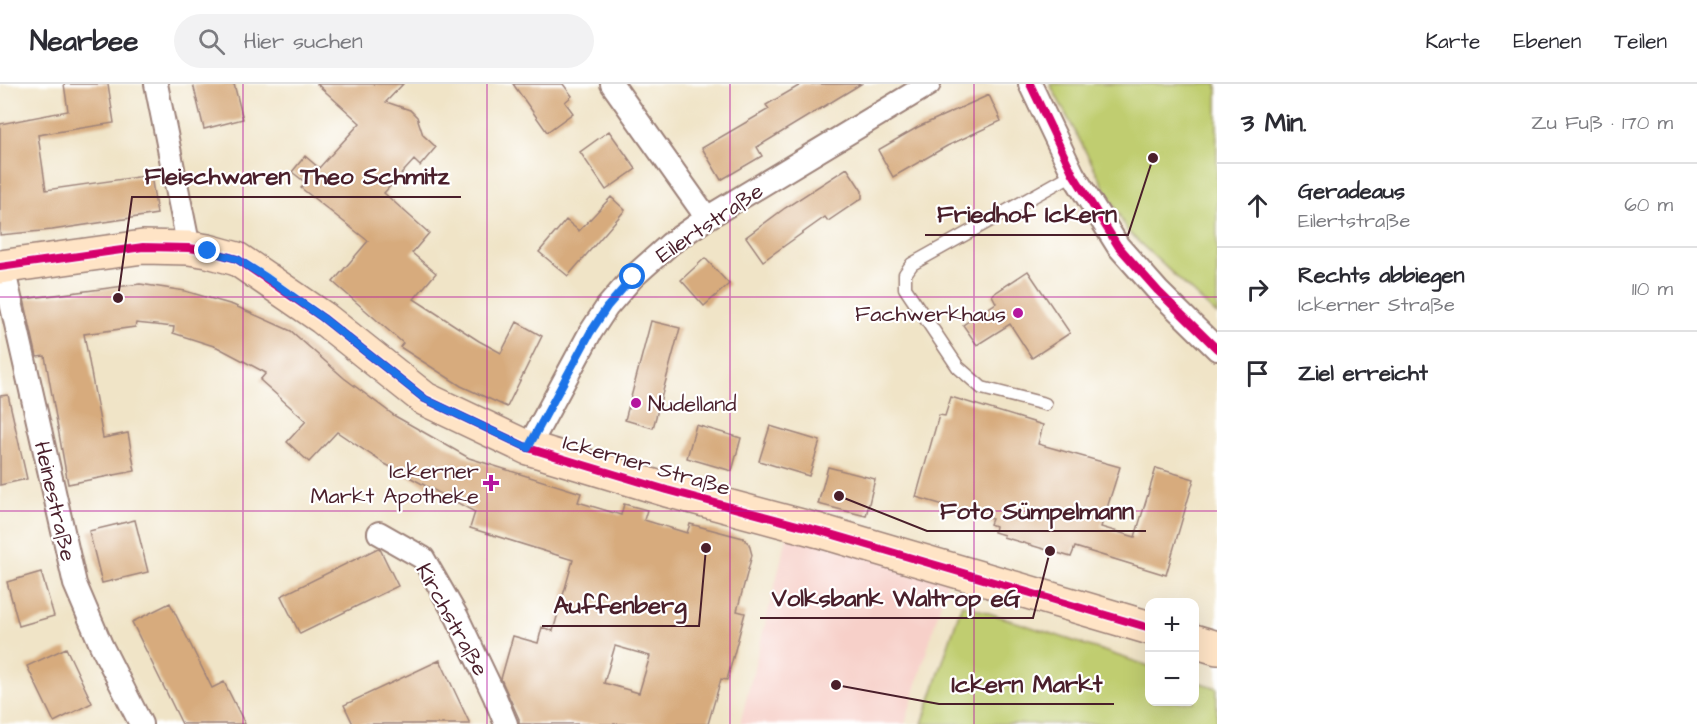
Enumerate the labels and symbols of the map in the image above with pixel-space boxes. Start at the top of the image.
callout: Fleischwaren Theo Schmitz [132,155,461,197]
text: Fleischwaren Theo Schmitz [145,160,451,194]
street label: Eilertstraße [650,176,770,271]
callout: Friedhof Ickern [925,193,1128,235]
text: Friedhof Ickern [937,198,1117,232]
route end [194,237,220,263]
route start [619,263,645,289]
place label: Fachwerkhaus [855,299,1006,330]
marker: Fachwerkhaus [1011,306,1025,320]
place label: Nudelland [648,389,737,420]
marker: Nudelland [629,396,643,410]
street label: Ickerner Straße [559,427,734,504]
street label: Heinestraße [26,438,83,564]
place label: Ickerner Markt Apotheke [310,456,479,512]
marker: Ickerner Markt Apotheke [484,476,498,490]
callout: Foto Sümpelmann [927,489,1146,531]
text: Foto Sümpelmann [940,495,1134,529]
street label: Kirchstraße [408,558,495,682]
callout: Volksbank Waltrop eG [760,576,1033,618]
text: Volksbank Waltrop eG [771,582,1021,616]
callout: Auffenberg [542,584,699,626]
text: Auffenberg [553,589,687,624]
callout: Ickern Markt [939,662,1114,704]
text: Ickern Markt [951,668,1103,702]

